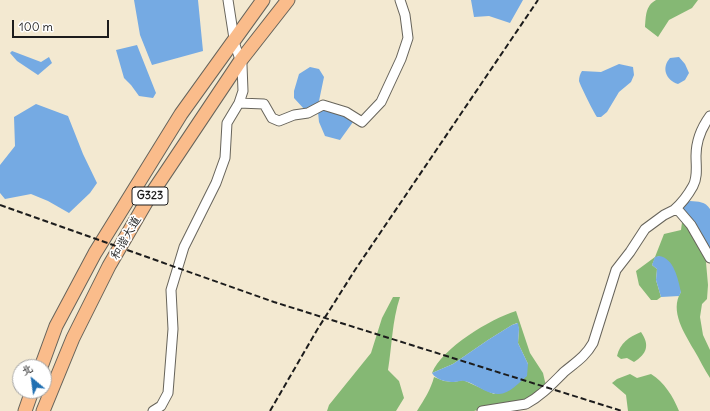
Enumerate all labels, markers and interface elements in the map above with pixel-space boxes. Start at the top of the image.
scale bar [14,12,111,38]
text: 100 m [19,19,53,34]
road number: G323 [132,187,168,205]
street label: 和谐大道 [108,214,144,262]
north arrow [12,359,52,399]
text: 北 [18,361,35,378]

